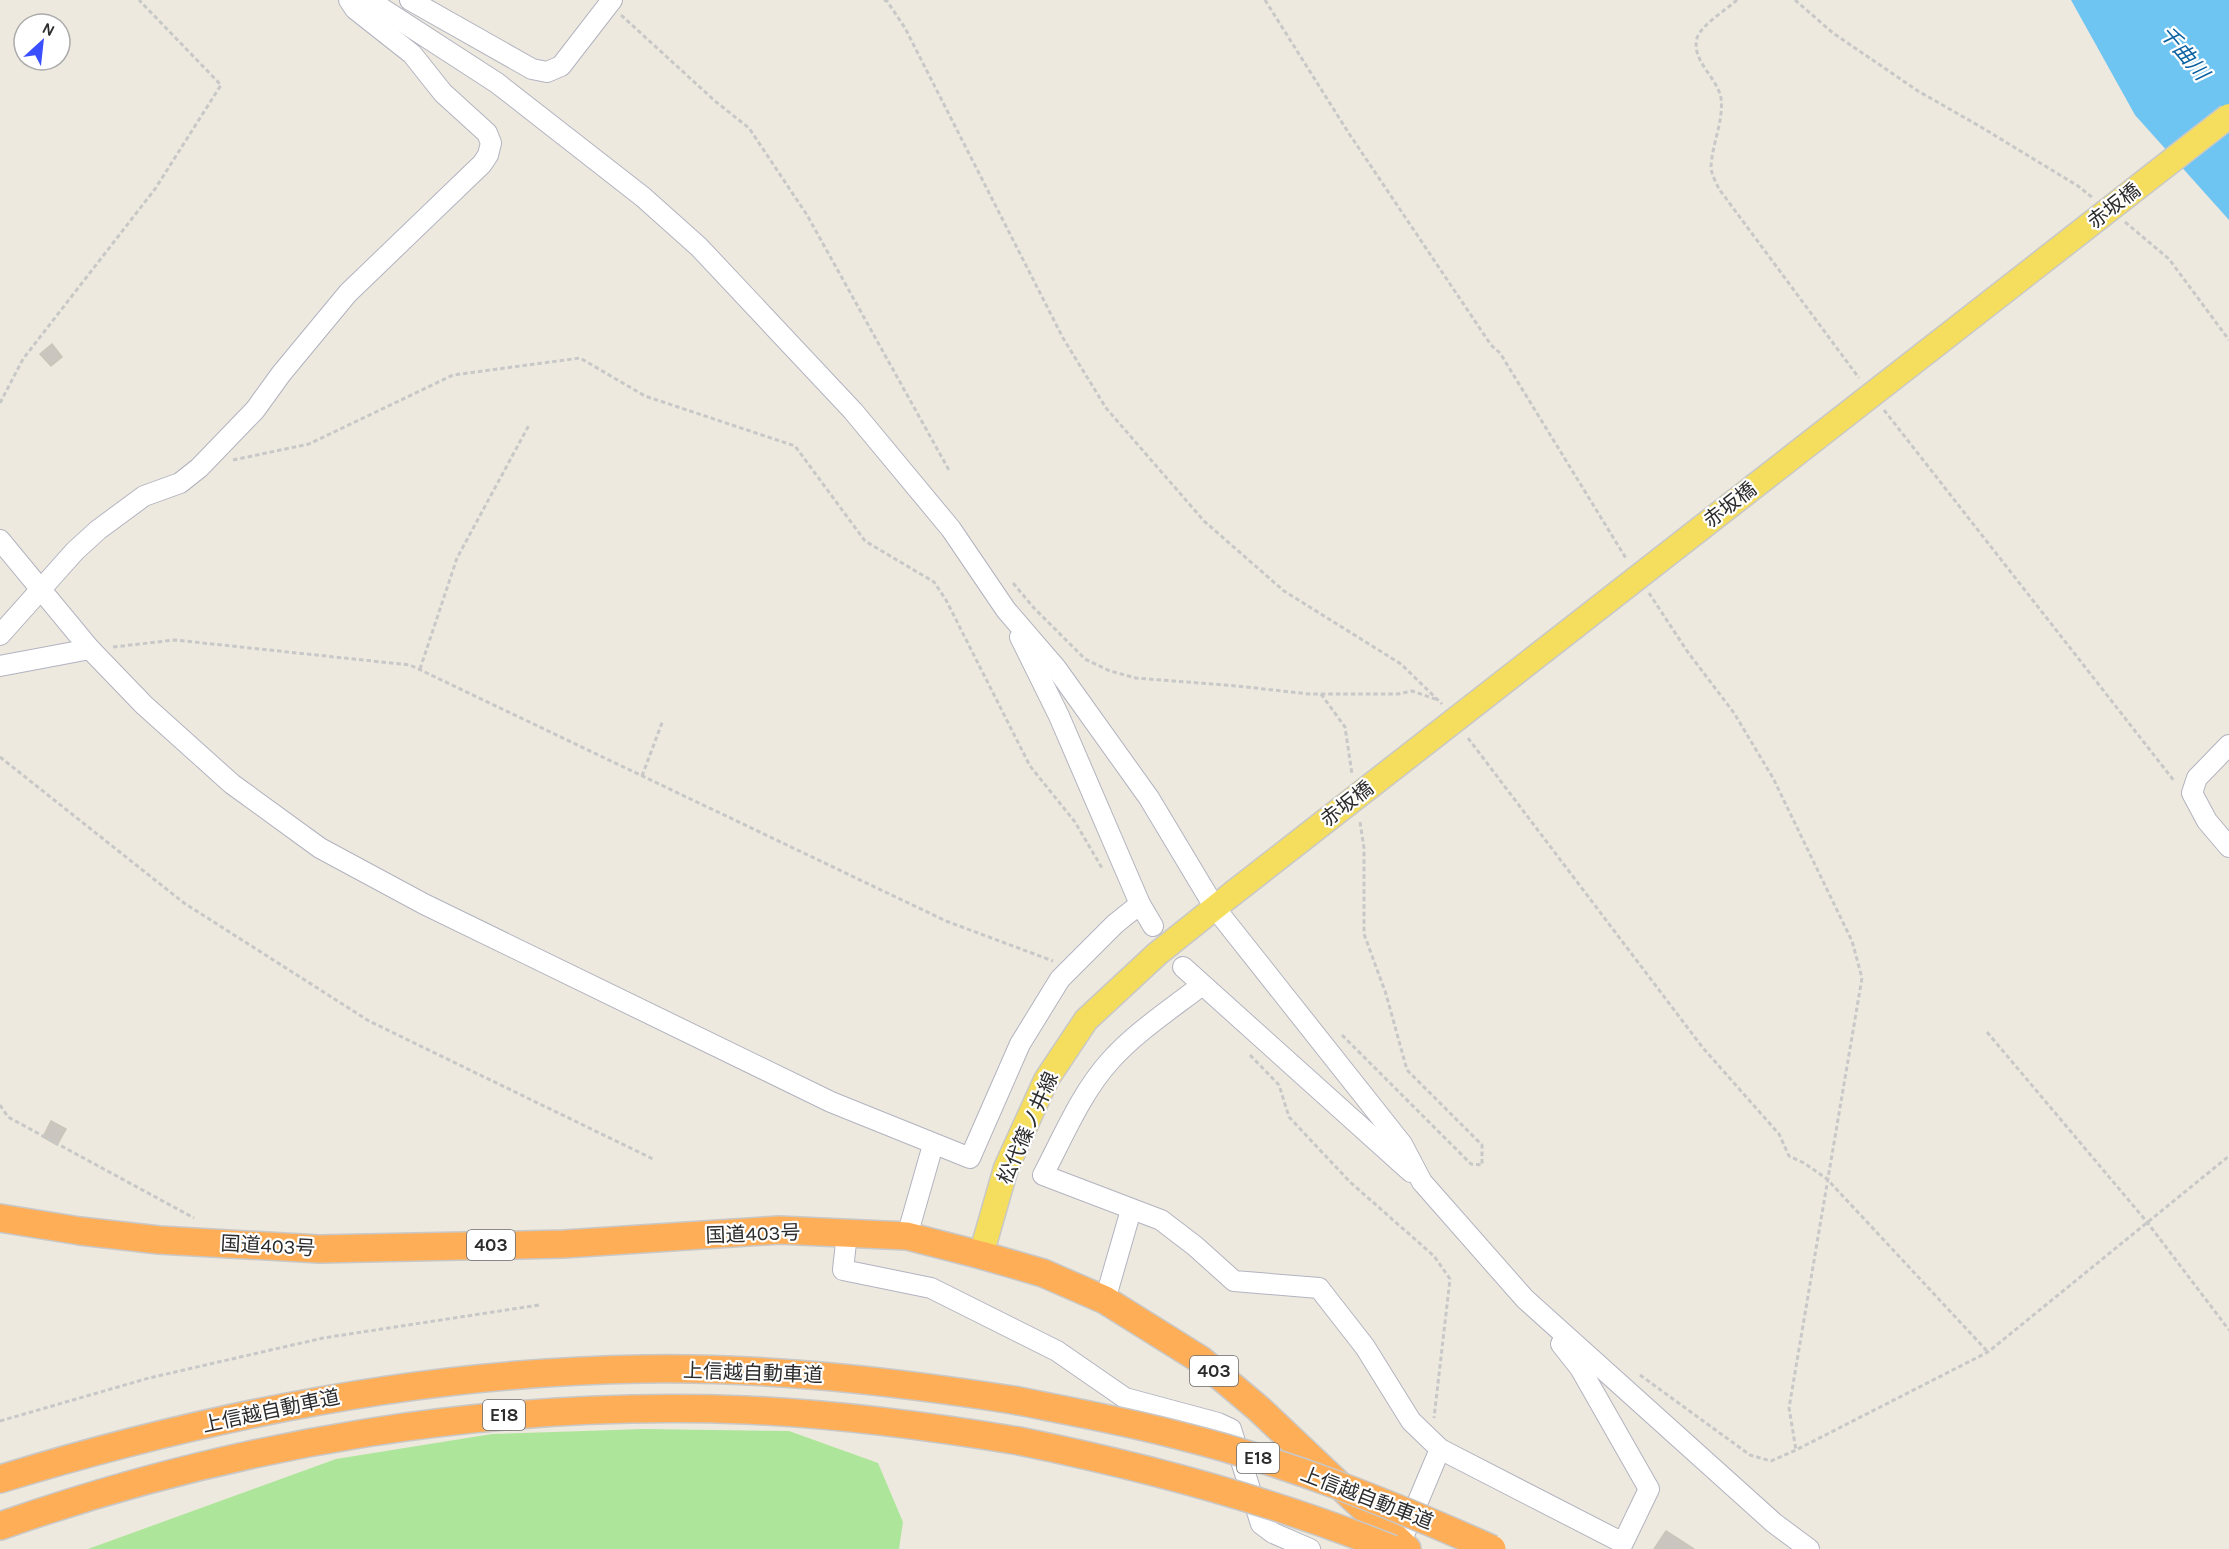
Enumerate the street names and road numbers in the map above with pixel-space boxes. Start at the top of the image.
street label: 赤坂橋 [2083,178,2145,234]
street label: 赤坂橋 [1699,477,1761,533]
street label: 赤坂橋 [1316,776,1378,832]
street label: 松代篠ノ井線 [993,1069,1063,1187]
street label: 国道403号 [705,1221,801,1247]
road number: 403 [467,1230,515,1260]
street label: 国道403号 [220,1232,316,1260]
road number: 403 [1190,1356,1238,1386]
street label: 上信越自動車道 [683,1359,823,1387]
street label: 上信越自動車道 [200,1385,342,1437]
road number: E18 [483,1400,525,1430]
road number: E18 [1237,1443,1279,1473]
street label: 上信越自動車道 [1298,1462,1436,1534]

